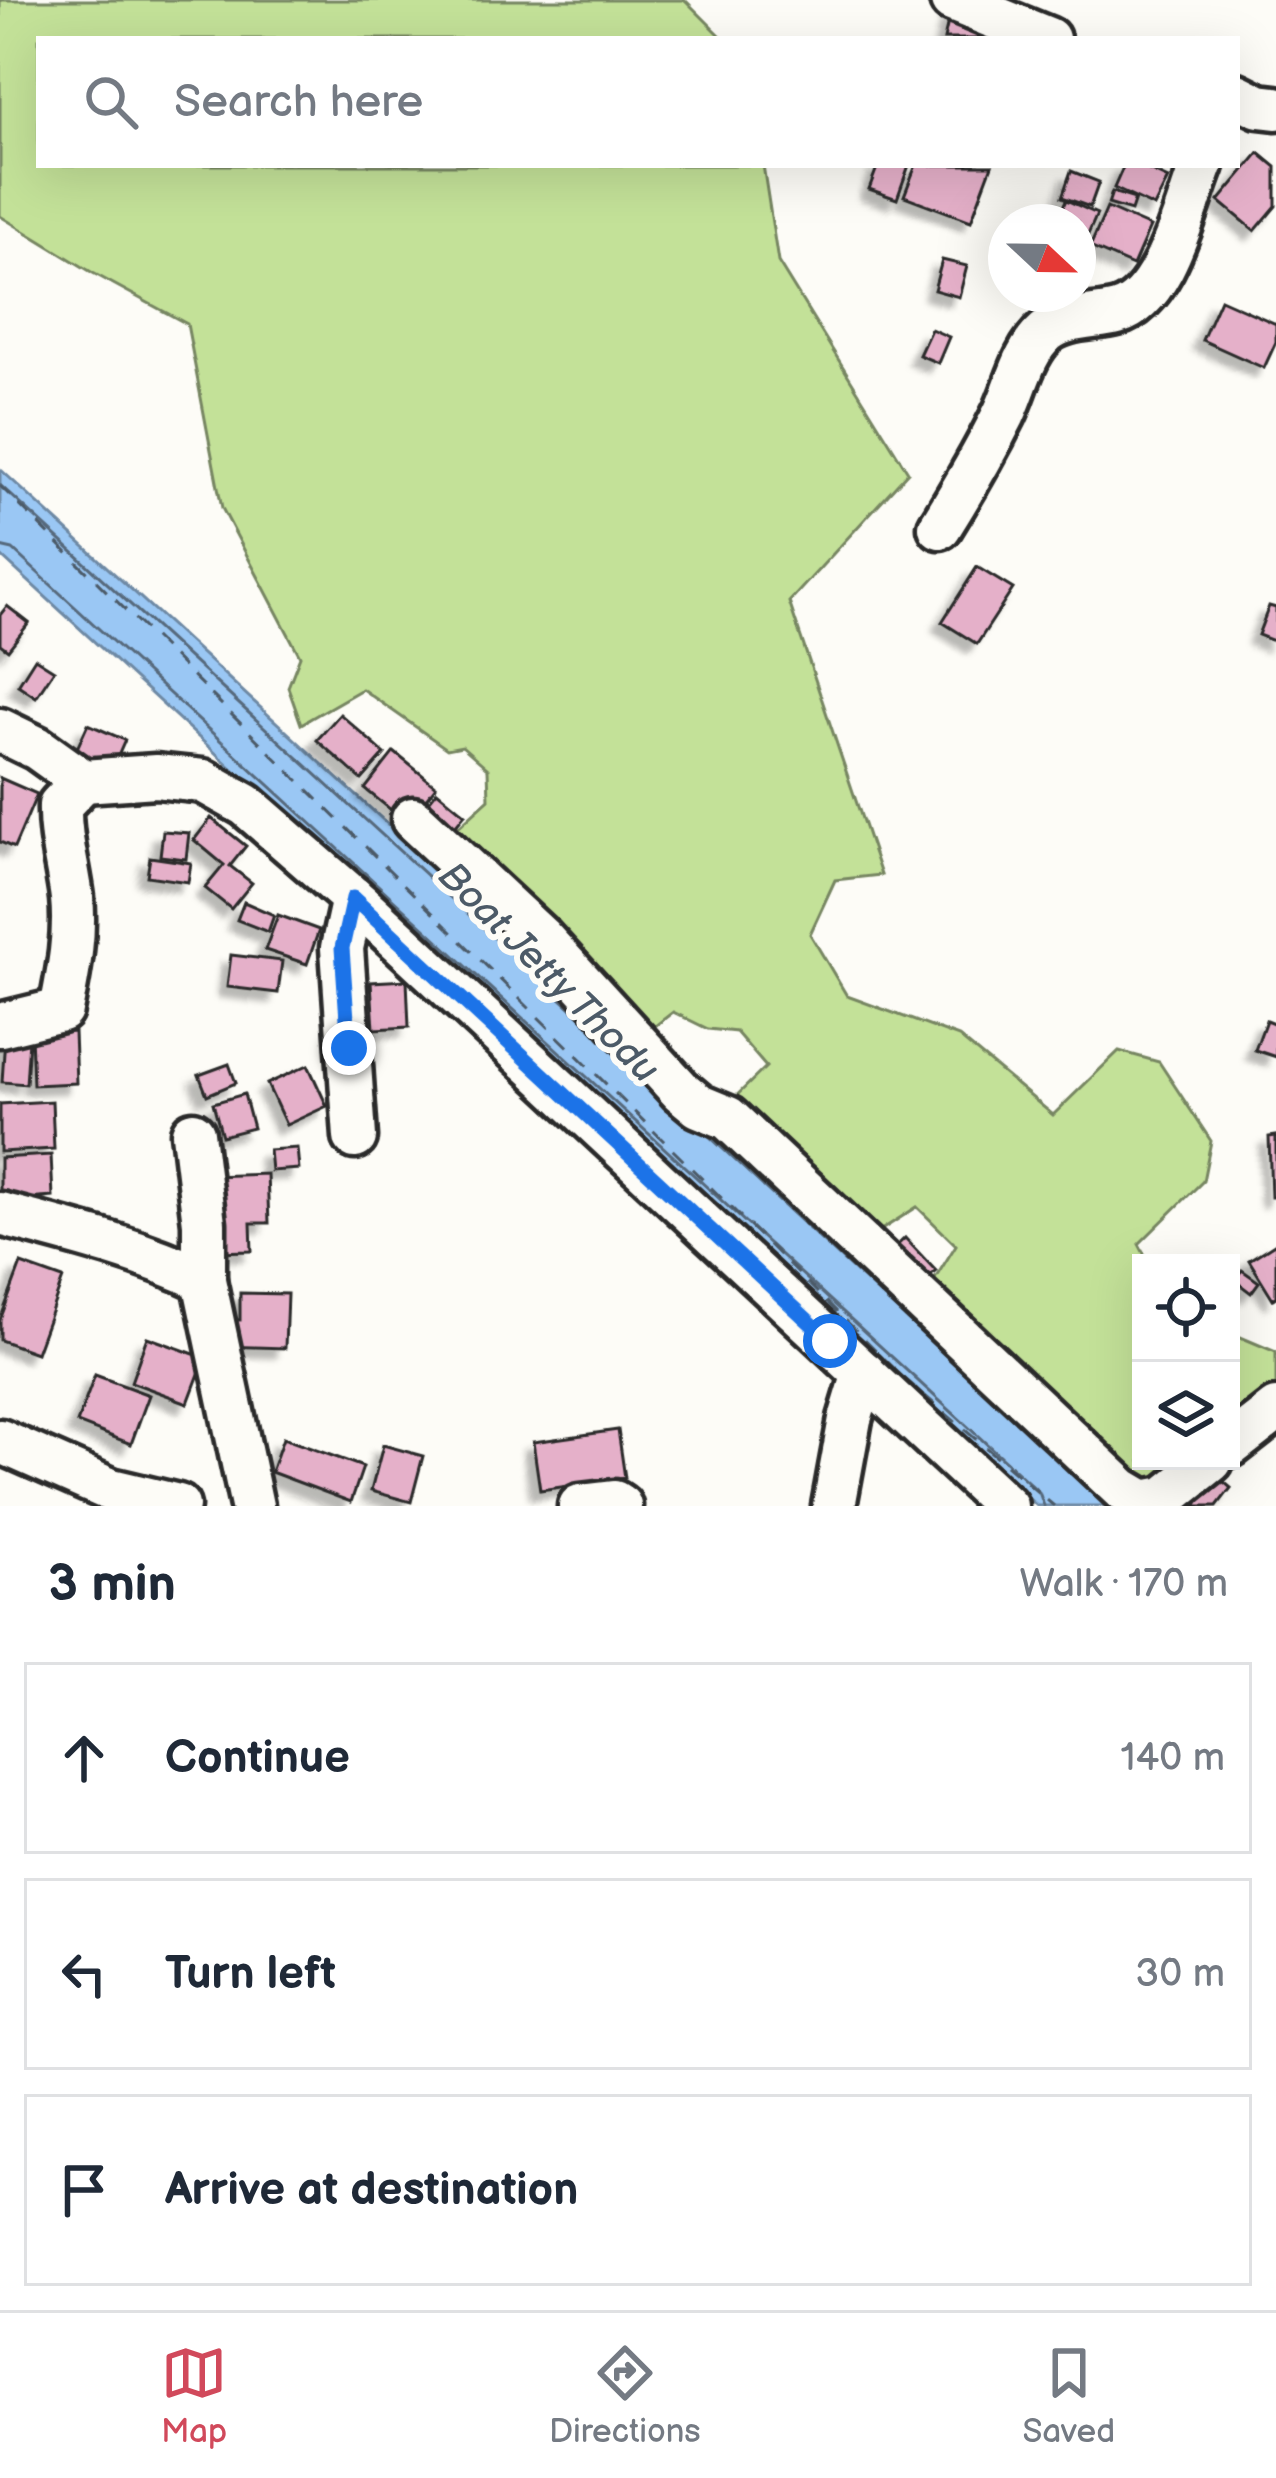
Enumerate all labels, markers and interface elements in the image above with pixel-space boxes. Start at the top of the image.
search box [36,36,1240,168]
icon: search [78,69,144,135]
text: Search here [174,75,423,130]
north arrow [988,204,1096,312]
water label: Boat Jetty Thodu [428,853,668,1093]
route end [322,1021,376,1075]
map controls [1132,1254,1240,1470]
button: locate [1132,1254,1240,1362]
route start [803,1314,857,1368]
button: layers [1132,1362,1240,1470]
text: 3 min [48,1554,176,1615]
text: Walk · 170 m [1019,1561,1228,1608]
icon: ahead [51,1725,117,1791]
text: Continue [165,1731,350,1786]
text: 140 m [1120,1735,1225,1782]
icon: left [51,1941,117,2007]
text: Turn left [165,1947,336,2002]
text: 30 m [1135,1951,1225,1998]
icon: arrive [51,2157,117,2223]
text: Arrive at destination [165,2163,578,2218]
tab: Map [161,2340,227,2452]
tab: Directions [549,2340,701,2452]
tab: Saved [1022,2340,1115,2452]

